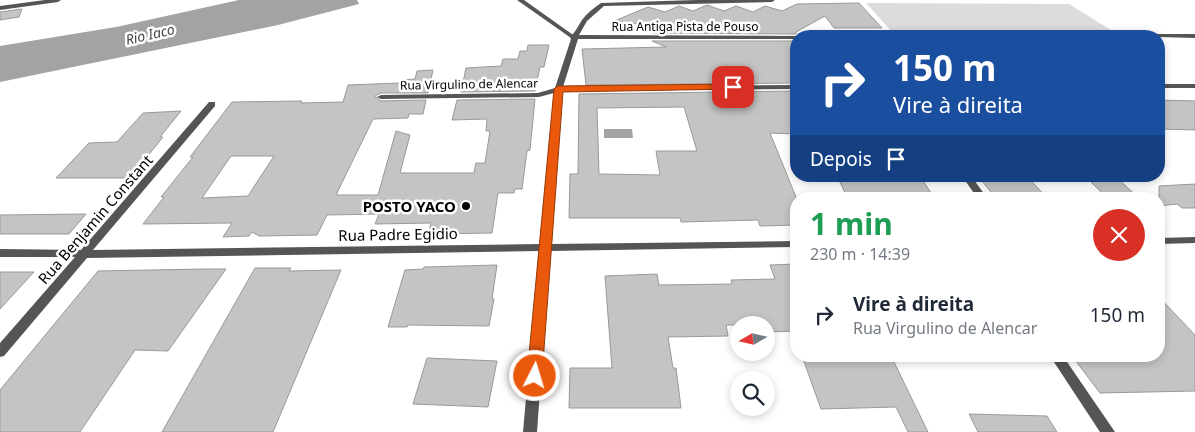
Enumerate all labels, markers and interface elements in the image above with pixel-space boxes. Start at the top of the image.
street label: Rua Antiga Pista de Pouso [612,18,758,35]
water label: Rio Iaco [124,19,177,49]
text: 150 m [893,44,996,91]
icon: right [810,50,875,115]
pin [712,66,754,108]
icon: arrive [719,73,747,101]
street label: Rua Virgulino de Alencar [400,74,538,94]
text: Vire à direita [893,89,1023,119]
icon: arrive [882,145,910,173]
text: Depois [810,146,872,172]
street label: Rua Benjamin Constant [33,150,157,288]
place label: POSTO YACO [363,196,456,216]
marker: POSTO YACO [460,200,472,212]
text: 1 min [810,203,893,244]
button: close [1093,209,1145,261]
street label: Rua Padre Egidio [338,223,458,245]
text: 230 m · 14:39 [810,243,910,265]
text: Vire à direita [853,291,974,317]
icon: right [810,301,838,329]
text: 150 m [1090,302,1145,328]
north arrow [730,316,775,361]
map controls [730,316,775,416]
text: Rua Virgulino de Alencar [853,317,1037,339]
position arrow [508,349,560,401]
button: search [730,371,775,416]

